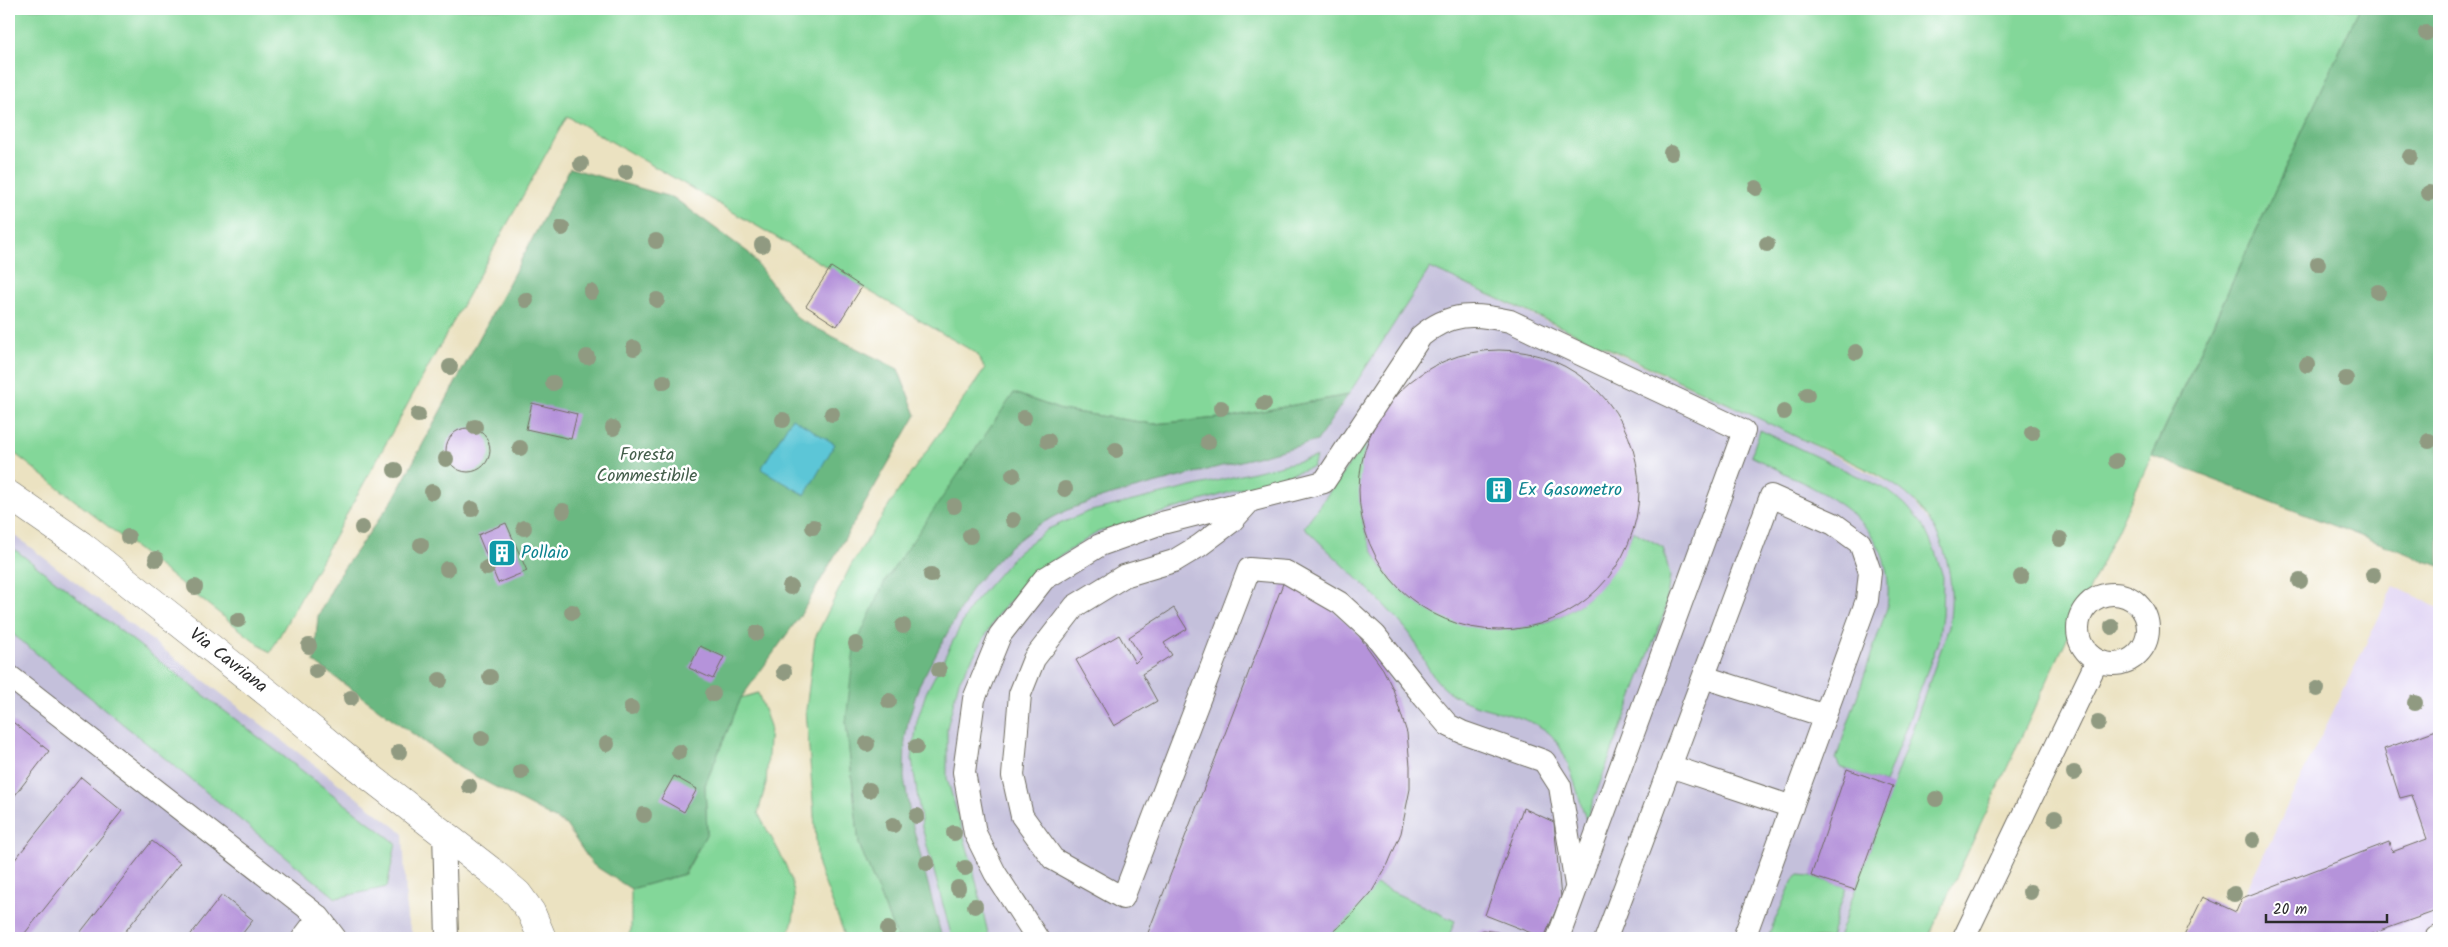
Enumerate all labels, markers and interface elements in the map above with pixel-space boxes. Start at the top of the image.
park label: Foresta Commestibile [597,441,697,491]
building icon: Ex Gasometro [1484,475,1514,505]
place label: Ex Gasometro [1518,476,1622,505]
building icon: Pollaio [487,538,517,568]
place label: Pollaio [521,539,569,568]
street label: Via Cavriana [182,621,274,701]
scale bar [2266,892,2387,924]
text: 20 m [2273,898,2307,922]

